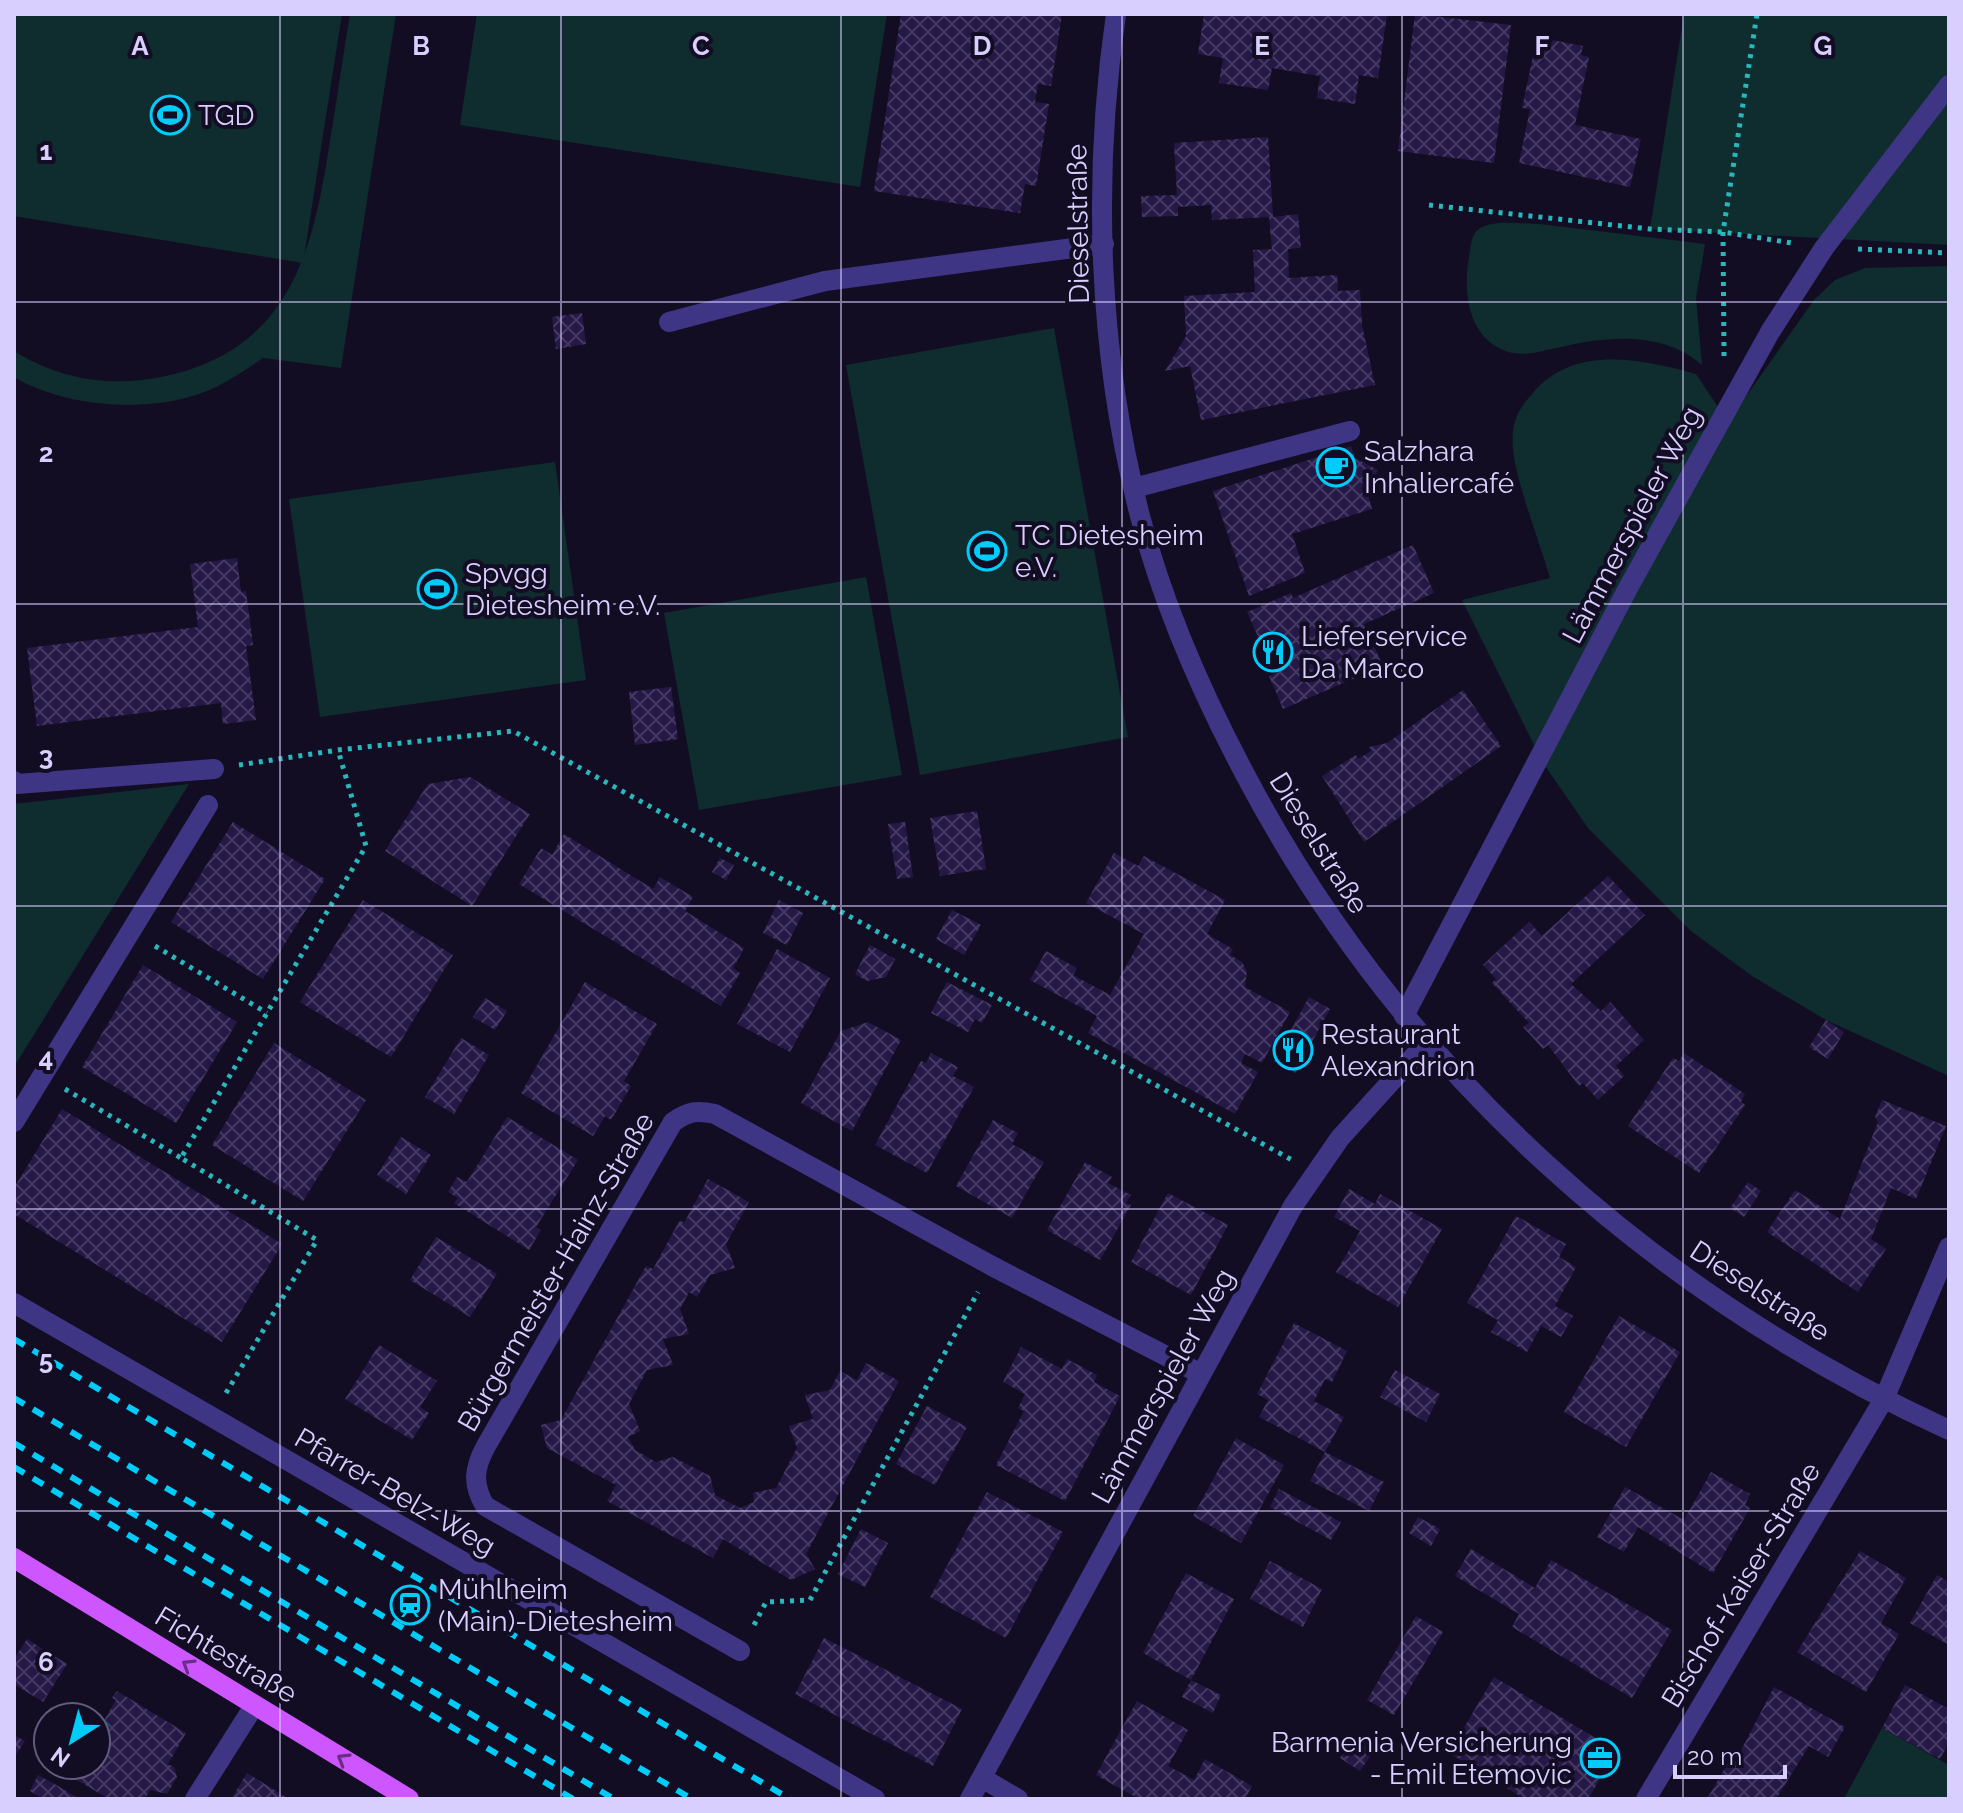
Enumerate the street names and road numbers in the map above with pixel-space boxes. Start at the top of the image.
street label: Dieselstraße [1060,144,1096,304]
street label: Lämmerspieler Weg [1556,401,1708,649]
street label: Dieselstraße [1263,766,1375,920]
street label: Bürgermeister-Hainz-Straße [451,1107,661,1437]
street label: Dieselstraße [1684,1234,1836,1348]
street label: Lämmerspieler Weg [1085,1263,1241,1509]
street label: Pfarrer-Belz-Weg [289,1421,501,1563]
street label: Bischof-Kaiser-Straße [1655,1457,1827,1713]
street label: Fichtestraße [149,1600,303,1710]

